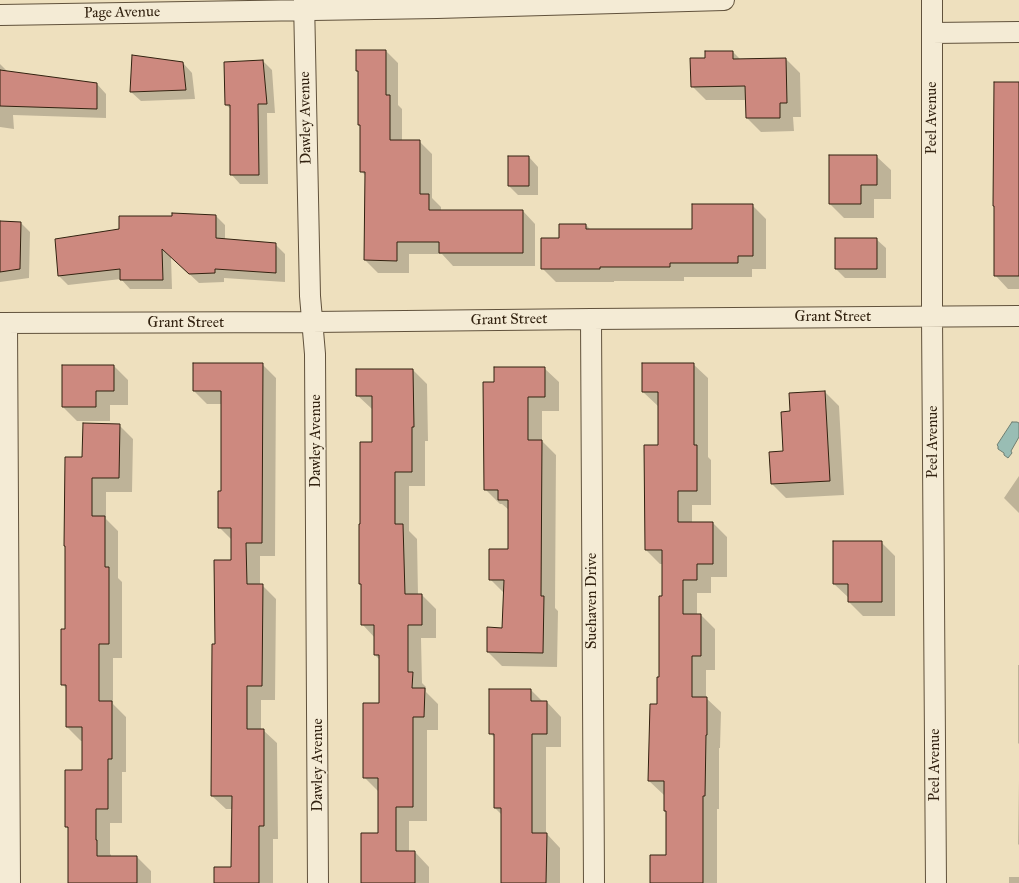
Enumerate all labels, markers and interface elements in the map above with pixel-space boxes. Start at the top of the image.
street label: Page Avenue [84,3,160,23]
street label: Dawley Avenue [296,71,316,165]
street label: Peel Avenue [923,81,941,155]
street label: Grant Street [795,308,871,326]
street label: Grant Street [470,310,548,330]
street label: Grant Street [148,314,224,332]
street label: Dawley Avenue [307,394,325,488]
street label: Peel Avenue [924,405,942,479]
street label: Suehaven Drive [583,553,601,649]
street label: Dawley Avenue [309,718,327,812]
street label: Peel Avenue [926,728,944,802]

